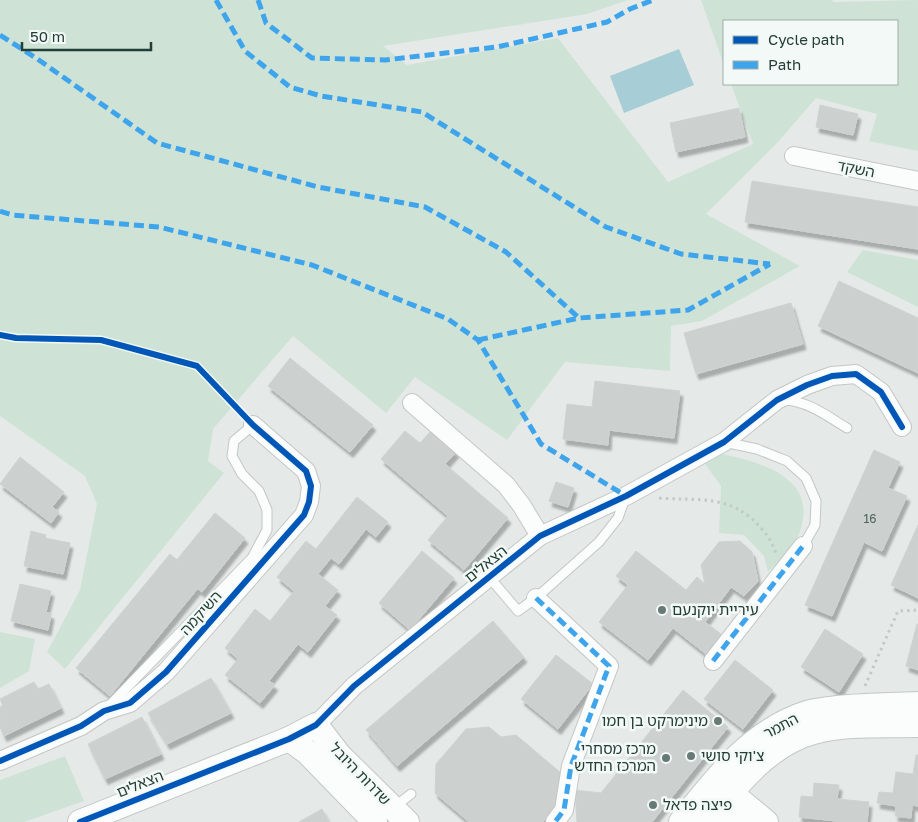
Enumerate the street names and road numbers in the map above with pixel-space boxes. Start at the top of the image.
street label: השקד [836,156,877,180]
street label: הצאלים [461,541,510,586]
street label: השיקמה [176,586,225,638]
street label: התמר [760,709,801,742]
street label: שדרות היובל [327,738,395,808]
street label: הצאלים [114,766,166,801]

